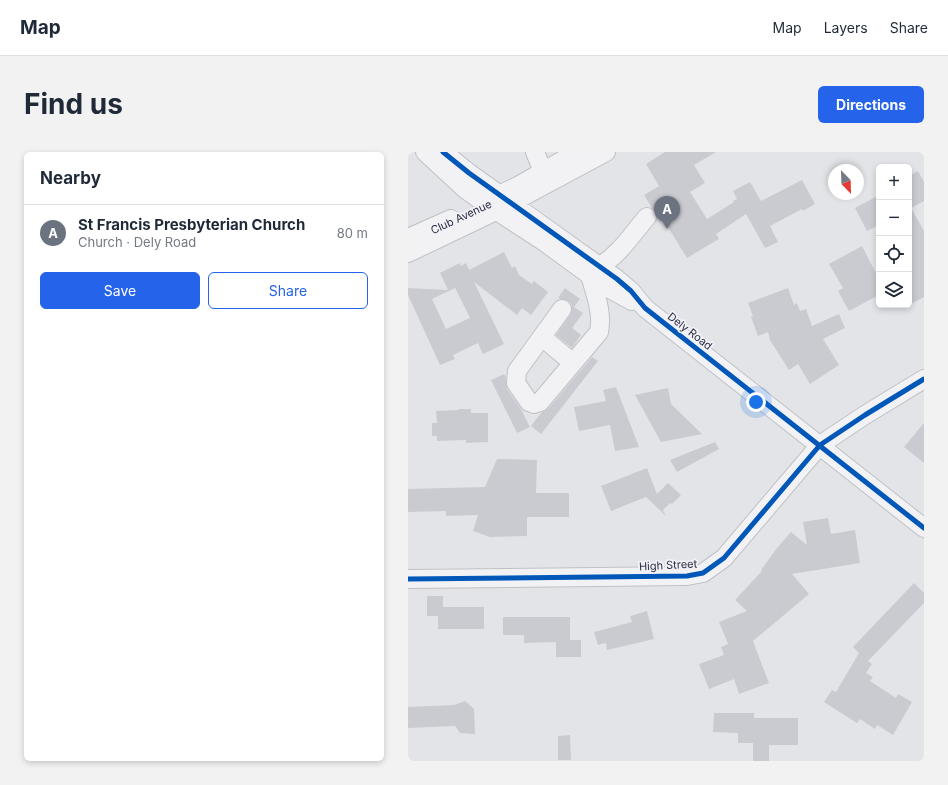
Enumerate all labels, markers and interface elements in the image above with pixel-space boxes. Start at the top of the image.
text: Map [20,16,61,39]
text: Map [773,19,802,36]
text: Layers [824,19,868,36]
text: Share [890,19,928,36]
button: Directions [818,86,924,123]
text: Find us [24,87,123,121]
north arrow [828,164,864,200]
map controls [876,164,912,308]
button: + [876,164,912,200]
text: Nearby [40,168,101,188]
pin: A [654,196,680,229]
street label: Club Avenue [428,197,494,237]
button: − [876,200,912,236]
text: St Francis Presbyterian Church [78,215,305,234]
text: A [48,225,58,241]
text: 80 m [337,225,368,241]
text: Church · Dely Road [78,234,196,250]
button: locate [876,236,912,272]
button: Save [40,272,200,309]
button: Share [208,272,368,309]
button: layers [876,272,912,308]
street label: Dely Road [665,309,715,353]
your location [746,392,766,412]
street label: High Street [639,556,698,574]

